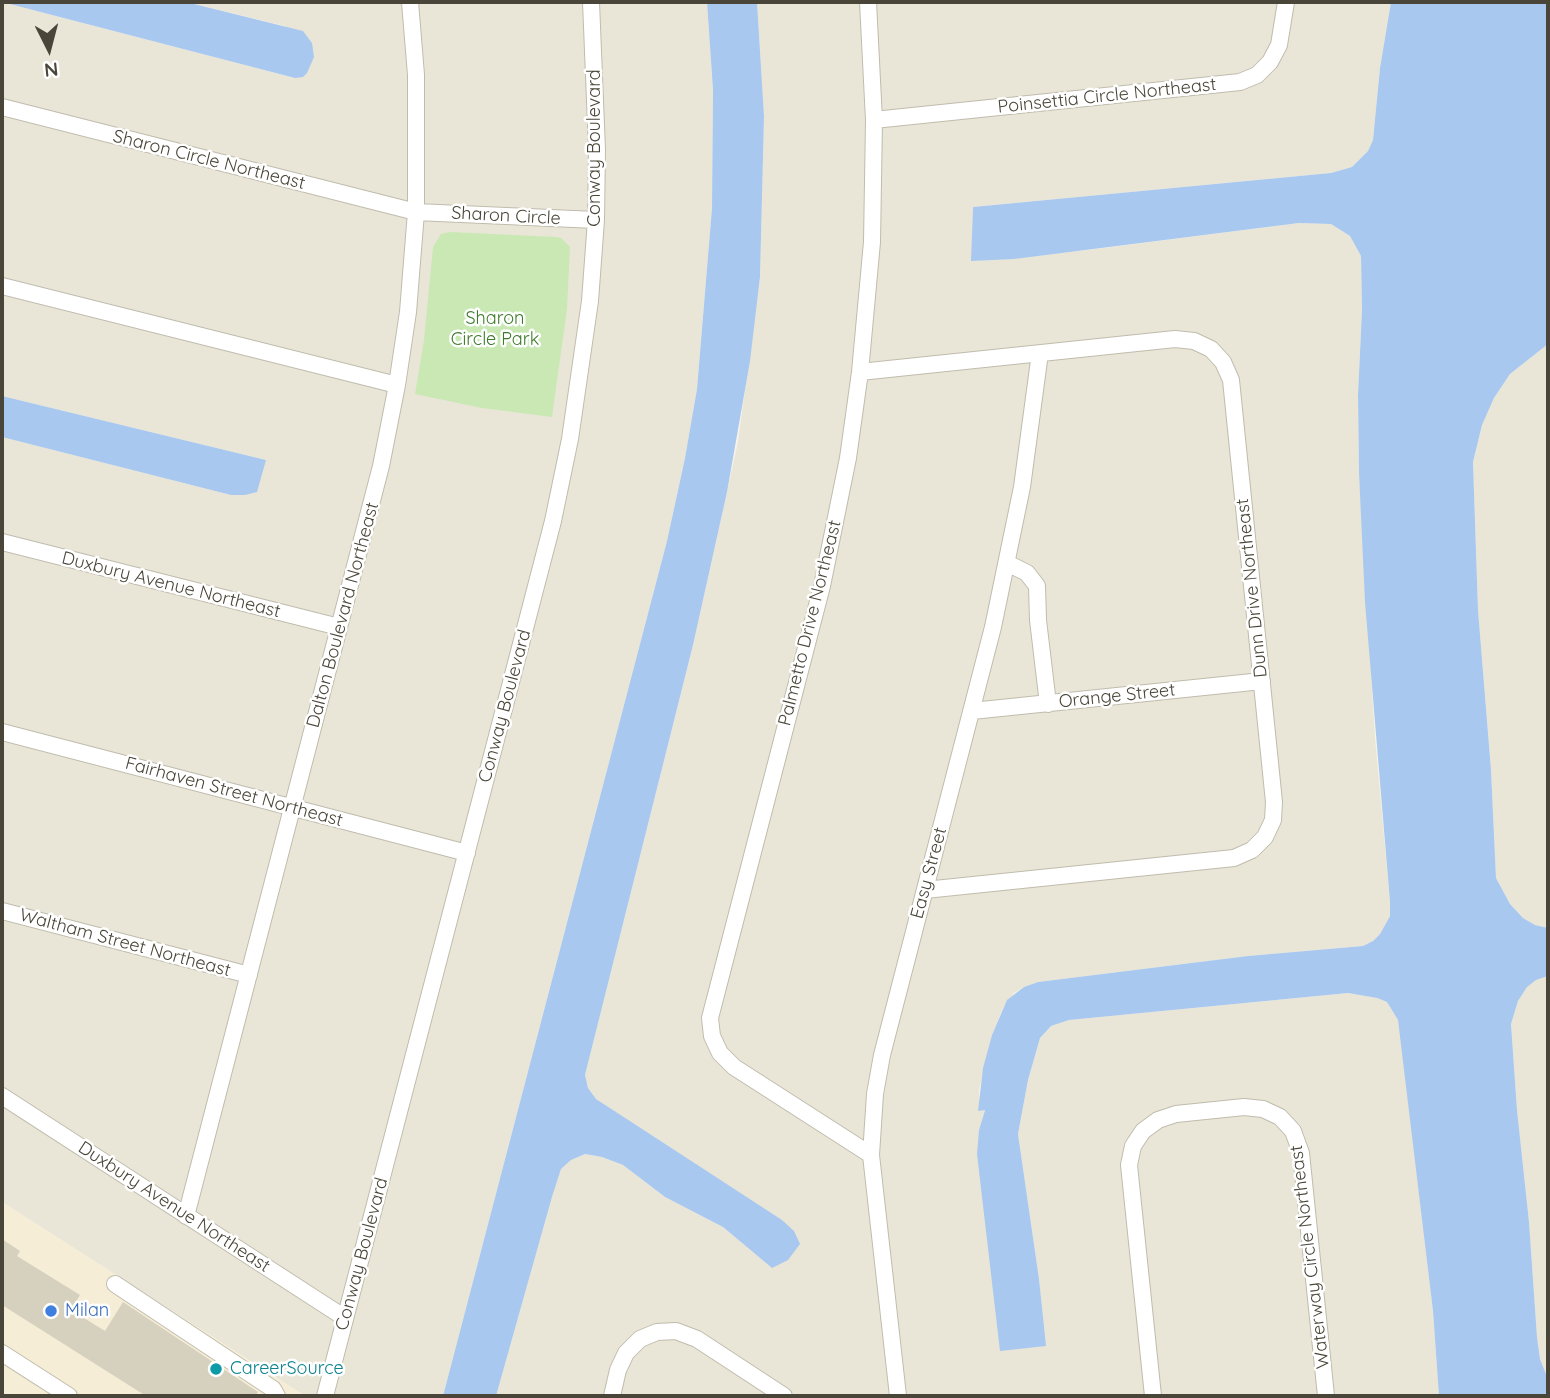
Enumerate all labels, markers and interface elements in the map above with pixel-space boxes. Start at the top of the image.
north arrow [14,14,84,84]
text: N [43,57,59,83]
street label: Conway Boulevard [584,69,606,227]
street label: Poinsettia Circle Northeast [997,74,1217,118]
street label: Sharon Circle Northeast [111,126,307,194]
street label: Sharon Circle [451,202,561,230]
park label: Sharon Circle Park [451,308,539,350]
street label: Dunn Drive Northeast [1232,497,1272,679]
street label: Dalton Boulevard Northeast [302,500,384,730]
street label: Palmetto Drive Northeast [774,518,846,728]
street label: Duxbury Avenue Northeast [59,547,283,623]
street label: Conway Boulevard [474,627,536,785]
street label: Orange Street [1058,679,1176,713]
street label: Fairhaven Street Northeast [123,753,345,831]
street label: Easy Street [906,825,952,921]
street label: Waltham Street Northeast [17,904,233,982]
street label: Duxbury Avenue Northeast [74,1137,274,1277]
street label: Waterway Circle Northeast [1286,1144,1334,1370]
street label: Conway Boulevard [331,1175,393,1333]
place label: Milan [65,1300,109,1322]
marker: Milan [43,1303,59,1319]
place label: CareerSource [230,1358,344,1380]
marker: CareerSource [208,1361,224,1377]

